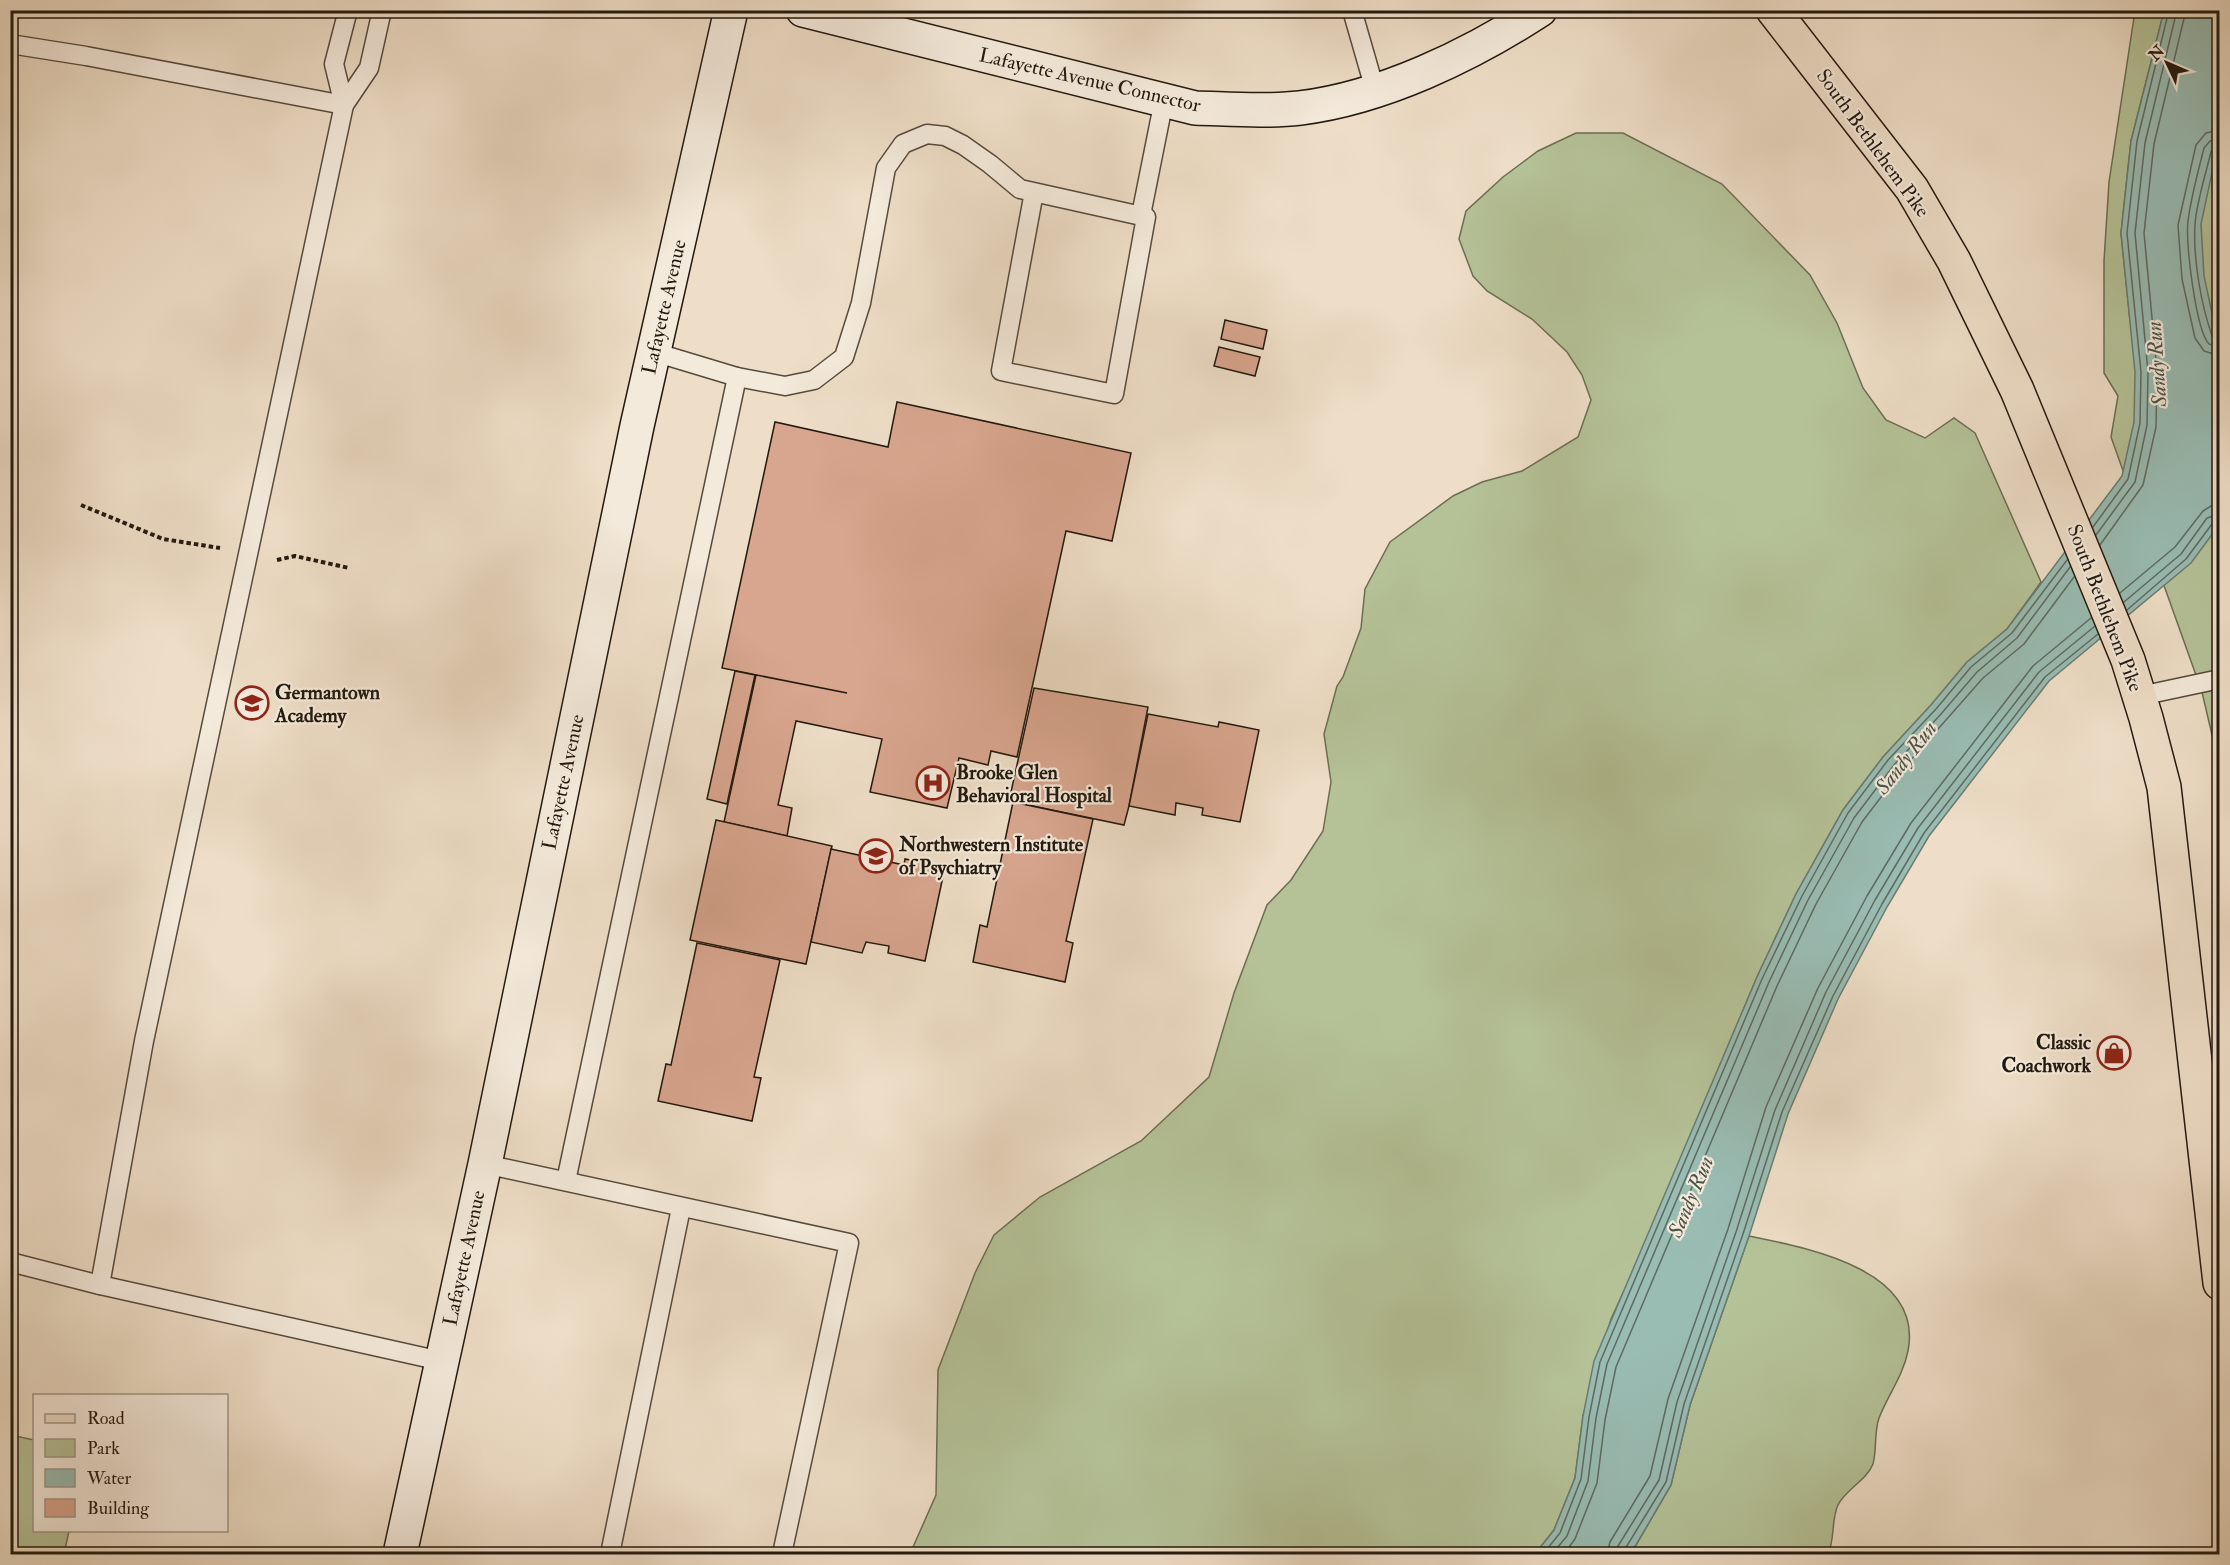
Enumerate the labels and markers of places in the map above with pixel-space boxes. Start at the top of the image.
place label: Germantown Academy [274,680,381,729]
school or university icon: Germantown Academy [234,685,270,721]
place label: Brooke Glen Behavioral Hospital [956,760,1113,809]
hospital icon: Brooke Glen Behavioral Hospital [915,765,951,801]
place label: Northwestern Institute of Psychiatry [898,832,1084,881]
school or university icon: Northwestern Institute of Psychiatry [858,838,894,874]
place label: Classic Coachwork [2001,1030,2092,1078]
shop icon: Classic Coachwork [2096,1035,2132,1071]

